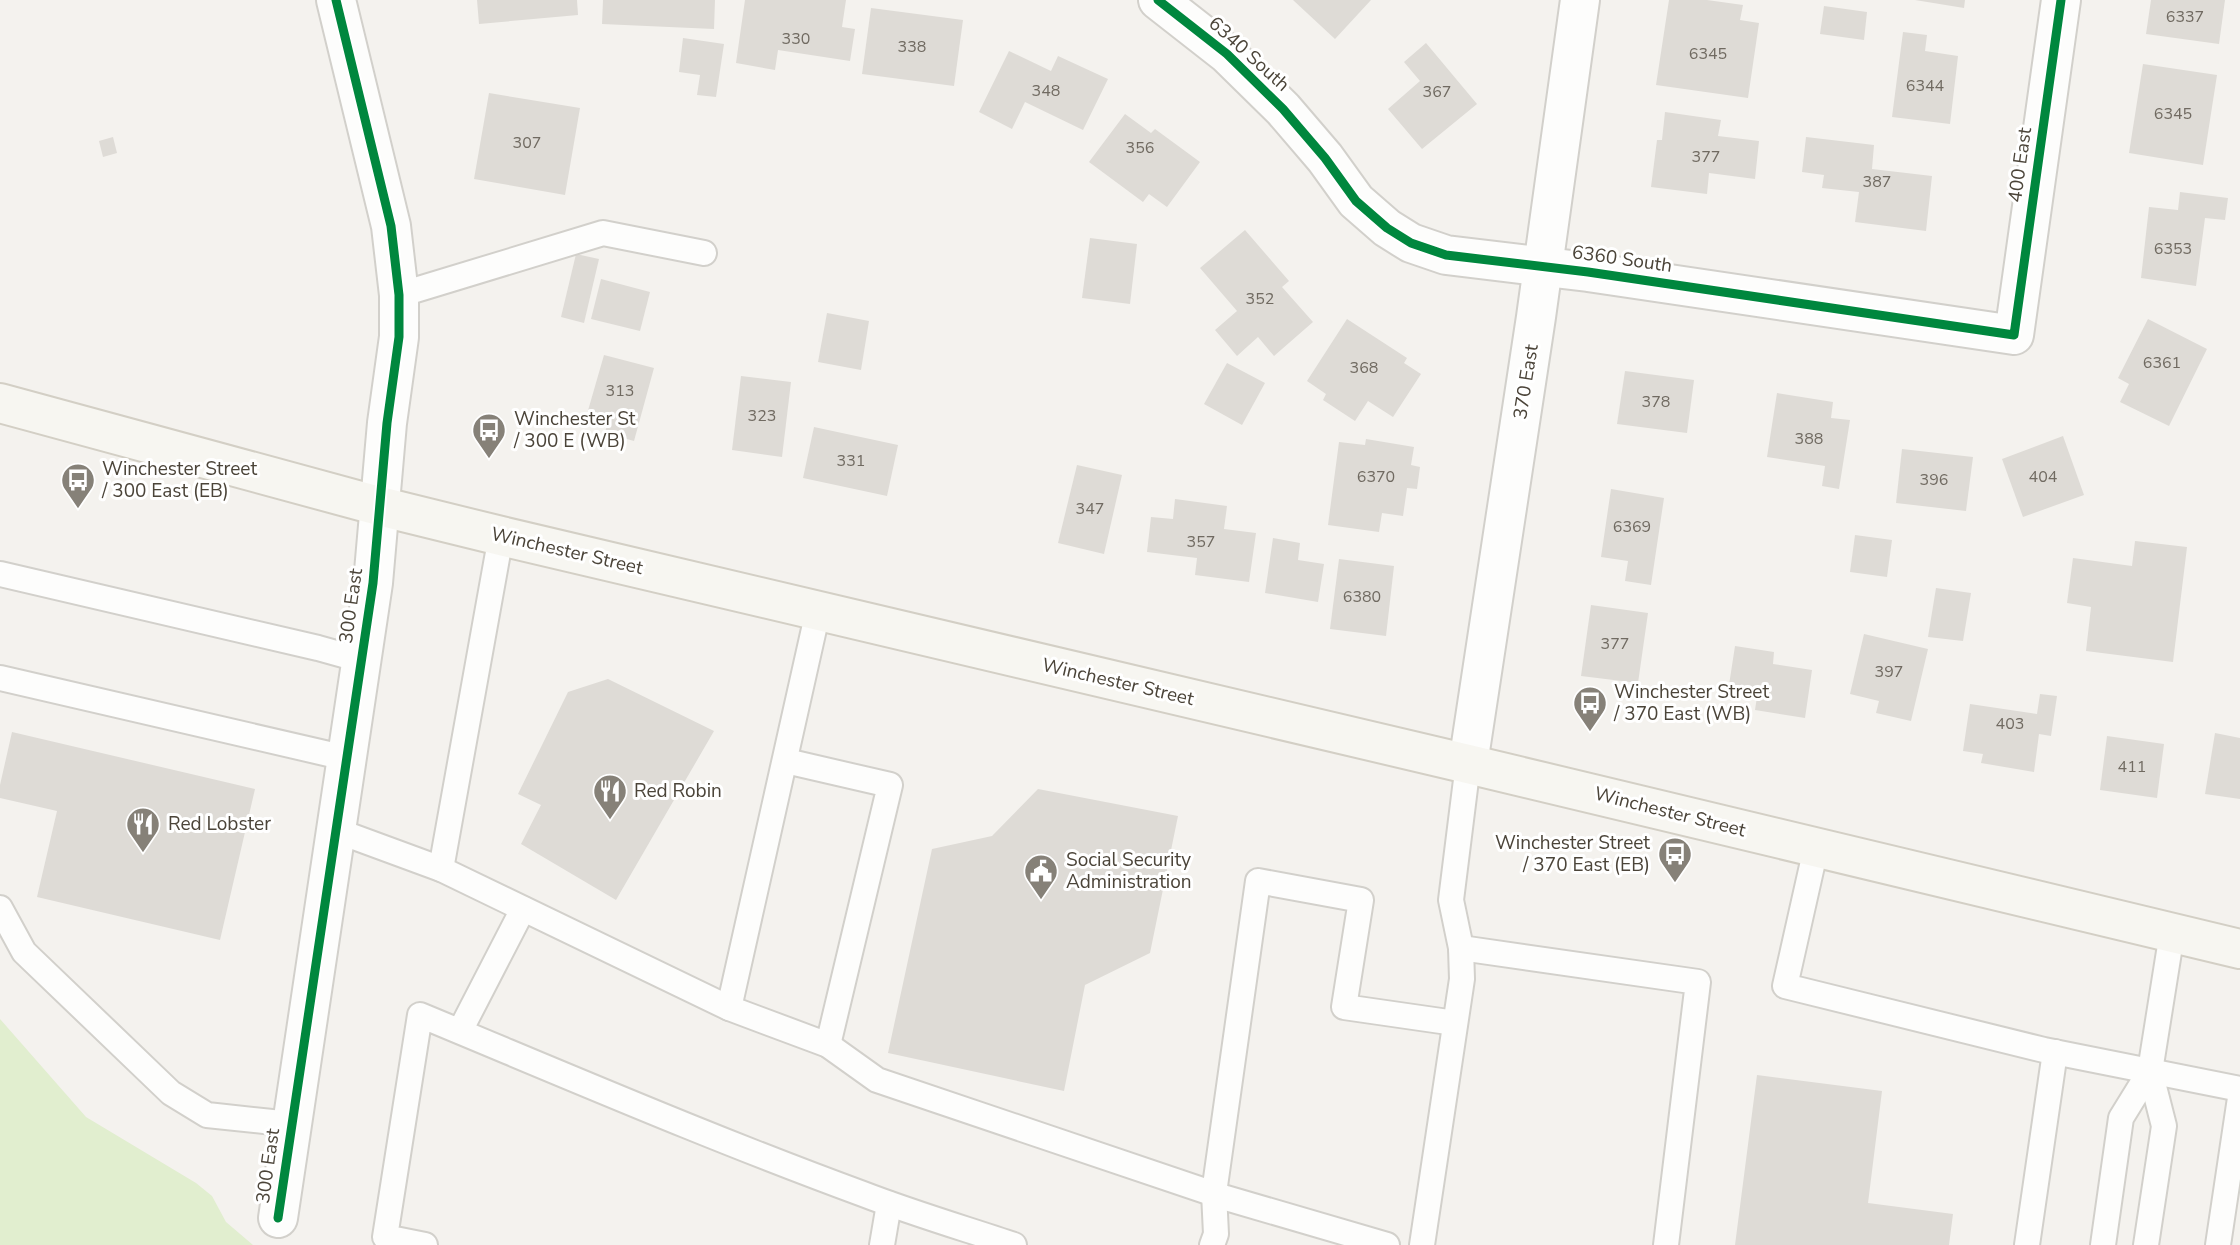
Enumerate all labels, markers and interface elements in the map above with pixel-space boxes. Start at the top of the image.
house number: 6337 [2166,6,2204,28]
street label: 6340 South [1203,11,1295,97]
house number: 330 [782,28,810,50]
house number: 338 [898,36,926,58]
house number: 6345 [1689,43,1727,65]
house number: 6344 [1906,75,1945,97]
house number: 348 [1032,80,1060,102]
house number: 367 [1423,81,1451,103]
house number: 6345 [2154,103,2192,125]
street label: 400 East [2002,125,2038,204]
house number: 307 [513,132,541,154]
house number: 356 [1126,137,1154,159]
house number: 377 [1692,146,1720,168]
house number: 387 [1863,171,1891,193]
house number: 6353 [2154,238,2192,260]
street label: 6360 South [1570,239,1674,279]
house number: 352 [1246,288,1274,310]
street label: 370 East [1507,342,1545,421]
house number: 6361 [2143,352,2181,374]
house number: 368 [1350,357,1378,379]
house number: 313 [606,380,634,402]
house number: 378 [1642,391,1670,413]
house number: 323 [748,405,776,427]
place label: Winchester St / 300 E (WB) [513,406,636,454]
bus stop icon: Winchester St / 300 E (WB) [470,411,508,460]
house number: 388 [1795,428,1823,450]
house number: 331 [837,450,865,472]
place label: Winchester Street / 300 East (EB) [101,456,257,504]
bus stop icon: Winchester Street / 300 East (EB) [59,461,97,510]
house number: 6370 [1357,466,1395,488]
house number: 404 [2029,466,2058,488]
house number: 396 [1920,469,1948,491]
house number: 347 [1076,498,1104,520]
house number: 6369 [1613,516,1651,538]
street label: Winchester Street [489,521,646,581]
house number: 357 [1187,531,1215,553]
street label: 300 East [333,566,369,645]
house number: 6380 [1343,586,1381,608]
house number: 377 [1601,633,1629,655]
street label: Winchester Street [1040,652,1197,712]
house number: 397 [1875,661,1903,683]
place label: Winchester Street / 370 East (WB) [1613,679,1769,727]
bus stop icon: Winchester Street / 370 East (WB) [1571,684,1609,733]
house number: 403 [1996,713,2024,735]
house number: 411 [2118,756,2146,778]
restaurant icon: Red Robin [591,772,629,821]
place label: Red Robin [634,778,722,804]
street label: Winchester Street [1592,781,1749,843]
restaurant icon: Red Lobster [124,805,162,854]
place label: Red Lobster [168,811,271,837]
place label: Winchester Street / 370 East (EB) [1495,830,1650,878]
bus stop icon: Winchester Street / 370 East (EB) [1656,835,1694,884]
place label: Social Security Administration [1066,847,1192,895]
public building icon: Social Security Administration [1022,852,1060,901]
street label: 300 East [250,1126,286,1205]

